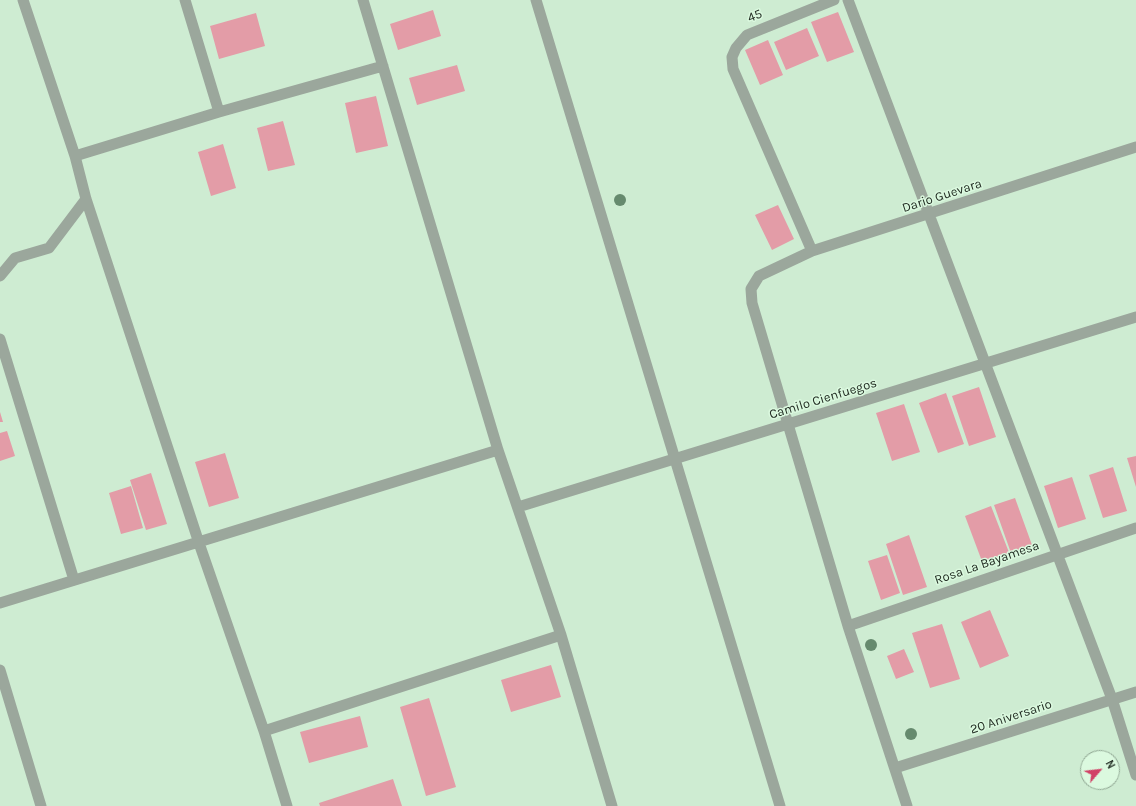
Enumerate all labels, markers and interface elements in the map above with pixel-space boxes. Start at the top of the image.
street label: 45 [745,6,765,26]
street label: Dario Guevara [900,176,984,216]
street label: Camilo Cienfuegos [767,375,879,423]
street label: Rosa La Bayamesa [933,538,1041,588]
street label: 20 Aniversario [968,696,1054,738]
north arrow [1080,750,1120,790]
text: N [1103,758,1118,771]

